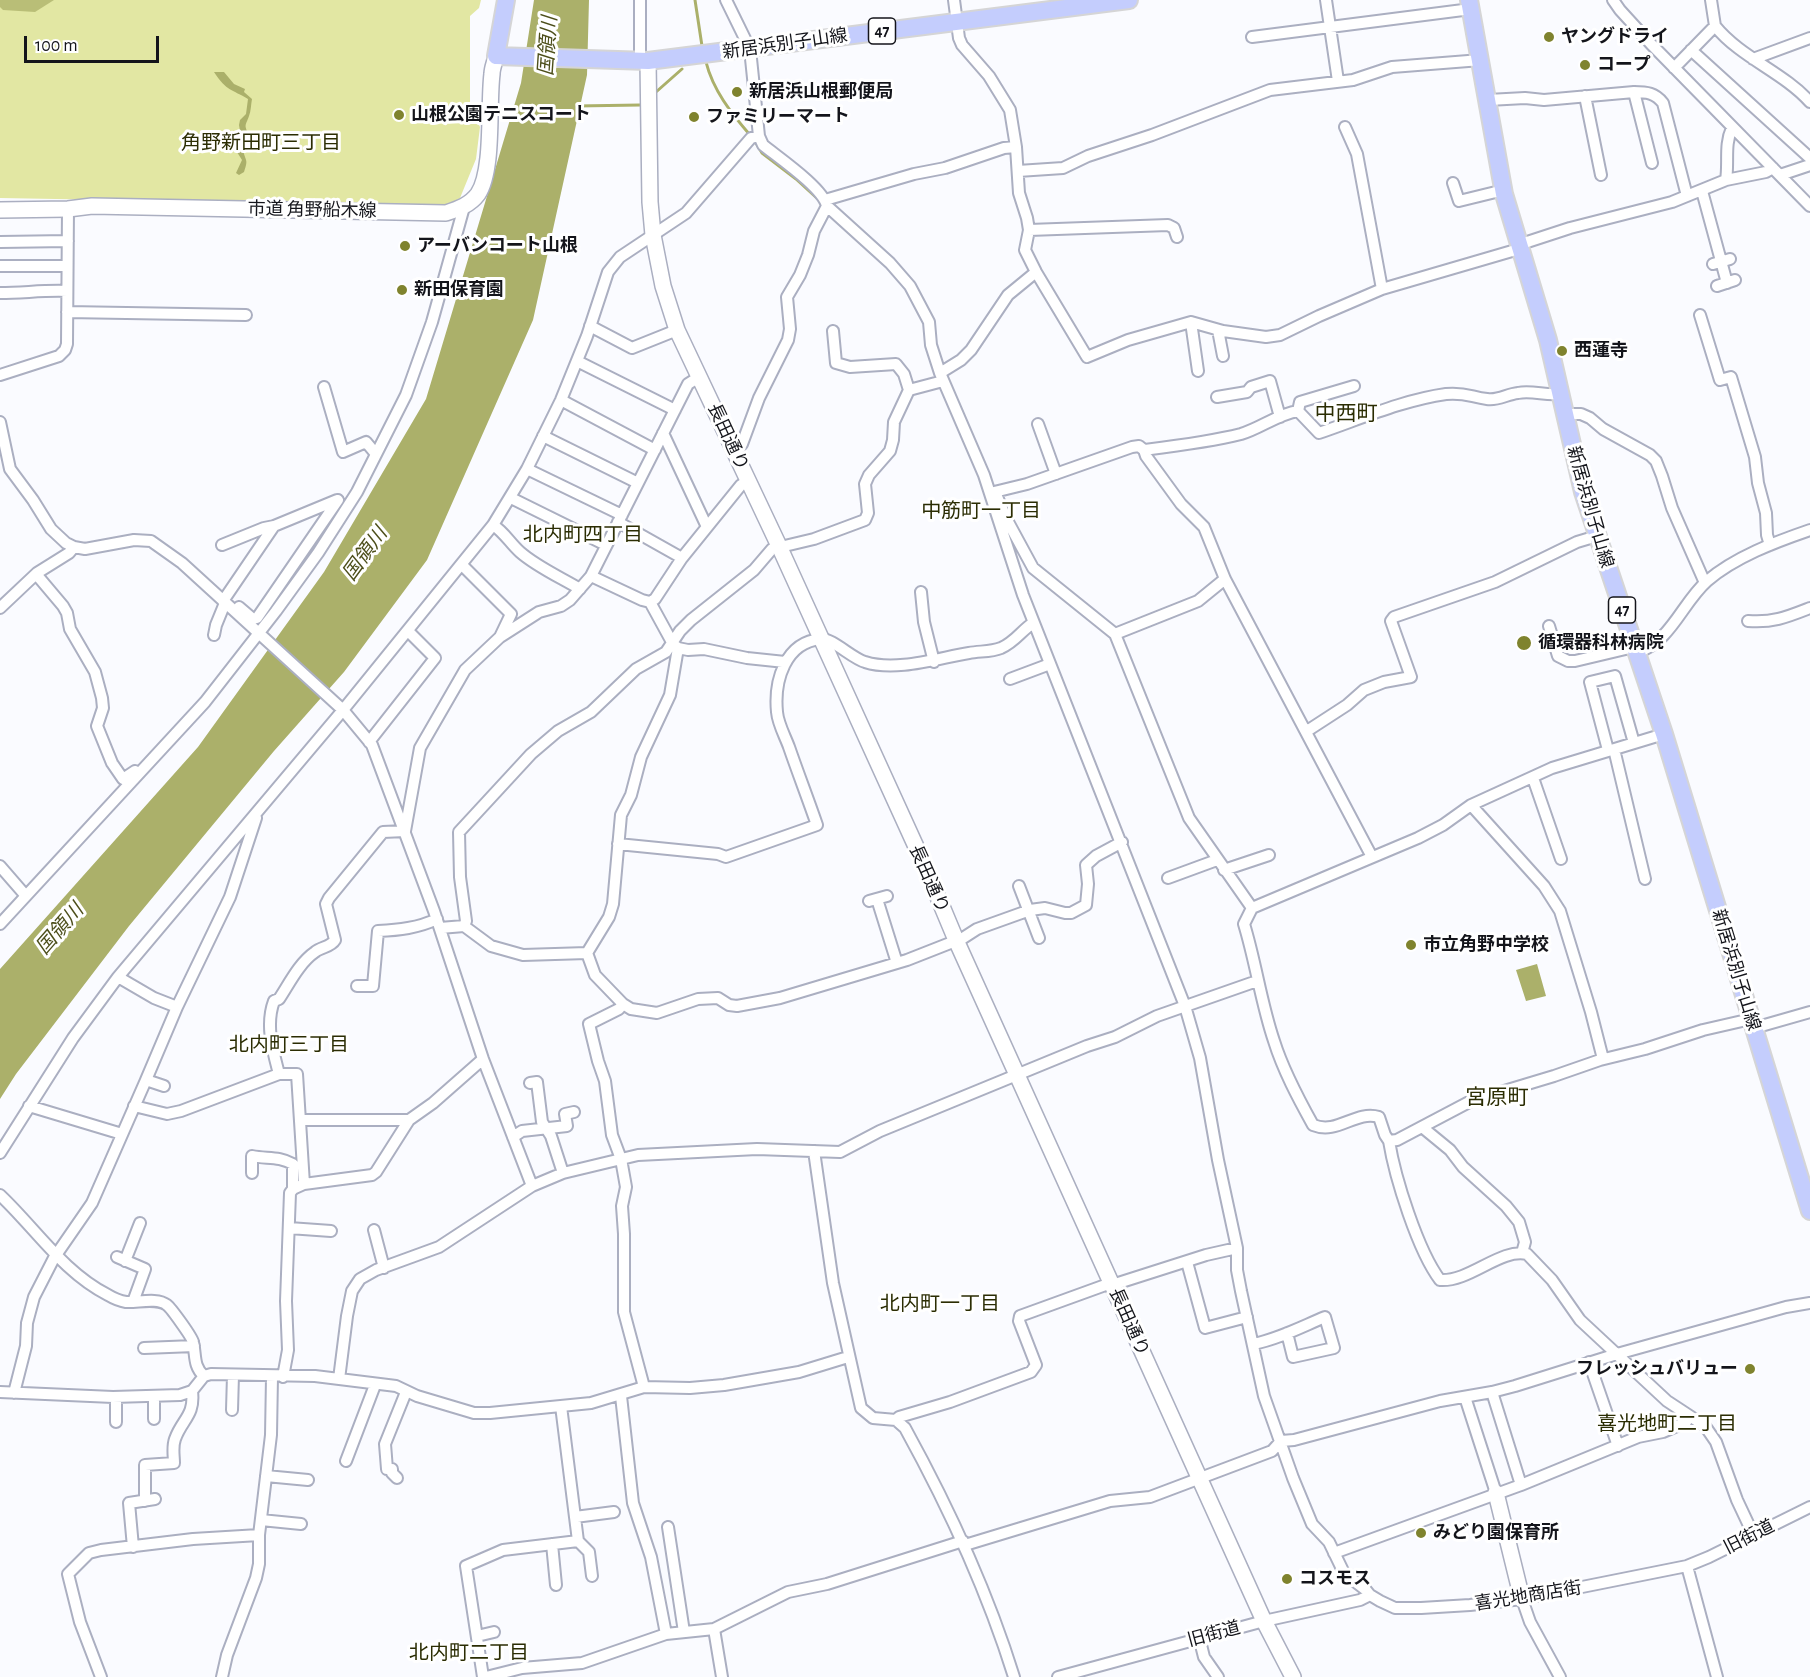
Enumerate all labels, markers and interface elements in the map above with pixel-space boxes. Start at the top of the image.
water label: 国領川 [534,15,562,77]
road number: 47 [868,18,896,44]
scale bar [27,24,162,62]
street label: 新居浜別子山線 [721,25,849,63]
place label: ヤングドライ [1561,26,1669,48]
marker: ヤングドライ [1542,30,1556,44]
text: 100 m [35,37,78,55]
place label: コープ [1597,54,1651,76]
marker: コープ [1578,58,1592,72]
place label: 新居浜山根郵便局 [749,81,893,103]
marker: 新居浜山根郵便局 [730,85,744,99]
place label: 山根公園テニスコート [411,104,591,126]
place label: ファミリーマート [706,106,850,128]
marker: 山根公園テニスコート [392,108,406,122]
marker: ファミリーマート [687,110,701,124]
district label: 角野新田町三丁目 [181,131,341,155]
street label: 市道 角野船木線 [247,198,377,222]
place label: アーバンコート山根 [417,235,578,257]
marker: アーバンコート山根 [398,239,412,253]
place label: 新田保育園 [414,279,504,301]
marker: 新田保育園 [395,283,409,297]
place label: 西蓮寺 [1574,340,1628,362]
marker: 西蓮寺 [1555,344,1569,358]
street label: 長田通り [703,400,753,474]
district label: 中西町 [1315,401,1377,427]
street label: 新居浜別子山線 [1562,443,1618,571]
district label: 中筋町一丁目 [921,499,1041,523]
water label: 国領川 [338,523,392,585]
district label: 北内町四丁目 [523,523,643,547]
road number: 47 [1608,597,1636,623]
place label: 循環器科林病院 [1538,632,1664,654]
marker: 循環器科林病院 [1515,634,1533,652]
street label: 長田通り [904,842,954,916]
water label: 国領川 [31,898,89,960]
street label: 新居浜別子山線 [1707,907,1765,1033]
place label: 市立角野中学校 [1423,934,1549,956]
marker: 市立角野中学校 [1404,938,1418,952]
district label: 北内町三丁目 [229,1033,349,1057]
district label: 宮原町 [1466,1085,1528,1111]
street label: 長田通り [1104,1285,1154,1359]
district label: 北内町一丁目 [880,1292,1000,1316]
place label: フレッシュバリュー [1576,1358,1738,1380]
marker: フレッシュバリュー [1743,1362,1757,1376]
district label: 喜光地町二丁目 [1597,1412,1737,1436]
street label: 旧街道 [1720,1515,1778,1559]
place label: みどり園保育所 [1433,1522,1559,1544]
marker: みどり園保育所 [1414,1526,1428,1540]
place label: コスモス [1299,1568,1371,1590]
marker: コスモス [1280,1572,1294,1586]
street label: 喜光地商店街 [1473,1577,1583,1615]
street label: 旧街道 [1185,1617,1243,1651]
district label: 北内町二丁目 [409,1641,529,1665]

